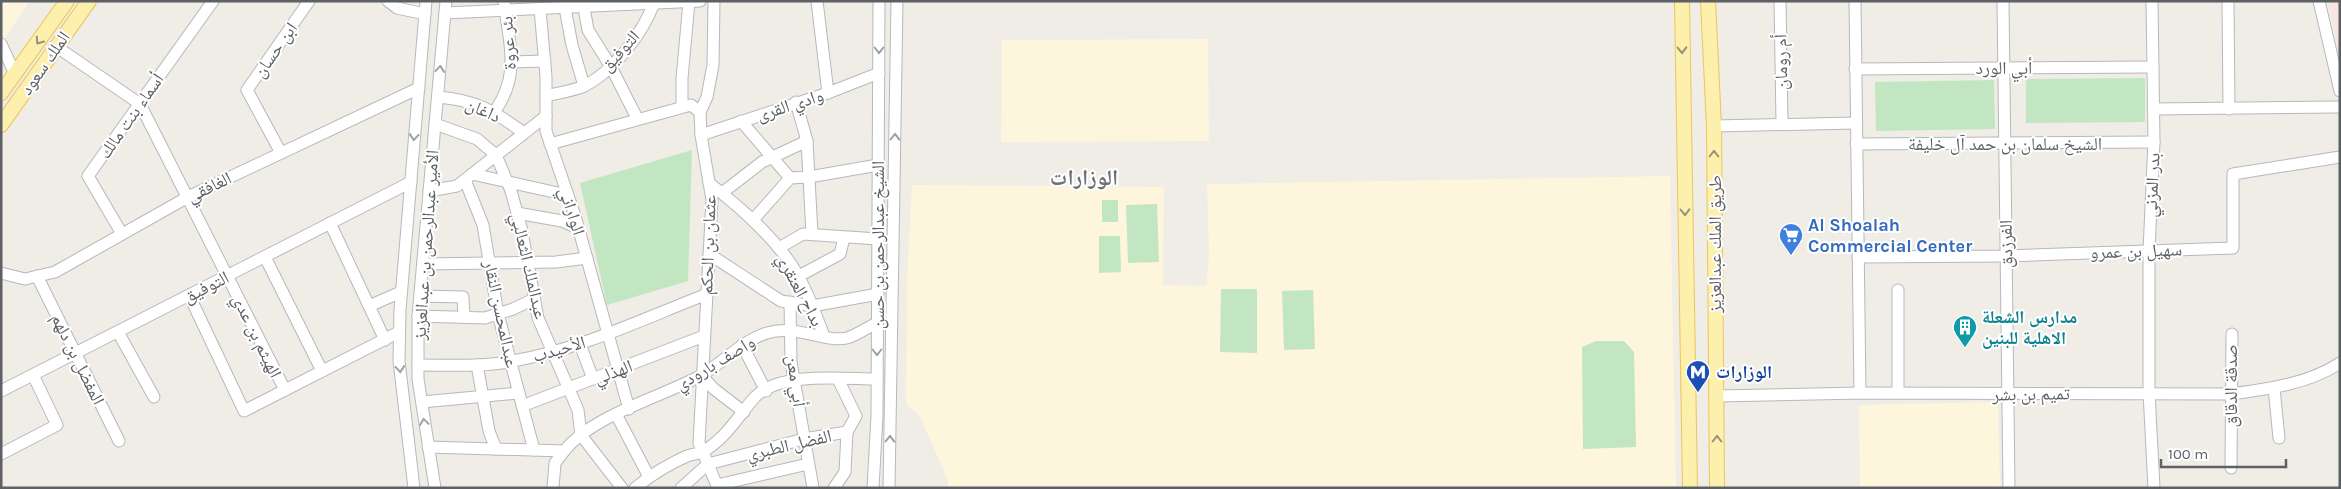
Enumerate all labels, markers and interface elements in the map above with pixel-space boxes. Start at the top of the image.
street label: بئر عروة [495,15,521,71]
street label: ابن حسان [248,18,302,82]
street label: التوفيق [596,26,644,76]
street label: الملك سعود [15,27,75,99]
street label: أم رومان [1770,34,1793,90]
one-way arrow [36,35,45,45]
one-way arrow [874,46,884,54]
one-way arrow [1677,46,1688,54]
street label: أبي الورد [1976,57,2032,83]
one-way arrow [434,64,445,72]
street label: أسماء بنت مالك [94,69,168,163]
street label: وادي القرى [754,84,827,130]
street label: داغان [462,93,504,127]
one-way arrow [890,132,900,140]
one-way arrow [409,133,420,141]
street label: الشيخ سلمان بن حمد آل خليفة [1908,133,2102,156]
street label: الأمير عبدالرحمن بن عبدالعزيز [408,149,444,342]
one-way arrow [1709,150,1719,158]
street label: بدر المزني [2139,152,2168,218]
street label: الشيخ عبدالرحمن بن حسن [867,161,890,329]
district label: الوزارات [1050,165,1118,191]
street label: الغافقي [183,167,237,210]
street label: طريق الملك عبدالعزيز [1704,175,1726,314]
street label: الواراني [551,184,590,239]
street label: عثمان بن الحكم [695,195,722,295]
one-way arrow [1680,209,1690,217]
street label: عبدالملك الثعالبي [503,211,552,322]
place label: Al Shoalah Commercial Center [1808,214,1972,257]
street label: الفرزدق [1995,220,2017,268]
supermarket icon: Al Shoalah Commercial Center [1778,222,1804,256]
street label: سهيل بن عمرو [2090,238,2182,264]
street label: بداح العنقري [768,250,828,332]
street label: عبدالمحسن النقار [479,257,523,370]
street label: التوفيق [179,266,233,308]
street label: الهيثم بن عدي [224,291,287,383]
place label: مدارس الشعلة الاهلية للبنين [1982,306,2077,349]
street label: المفضل بن دلهم [46,310,110,409]
building icon: مدارس الشعلة الاهلية للبنين [1952,314,1978,348]
street label: الأحيدب [530,331,588,367]
street label: واصف بارودي [671,331,761,398]
street label: صدقة الدقاق [2220,344,2242,428]
one-way arrow [872,349,882,357]
street label: أبي معن [778,354,811,409]
street label: الهذلي [591,355,637,392]
metro station icon: الوزارات [1685,359,1711,393]
place label: الوزارات [1716,361,1772,383]
one-way arrow [394,365,405,373]
street label: تميم بن بشر [1991,382,2070,407]
one-way arrow [419,418,430,426]
street label: الفضل الطبري [744,424,835,469]
one-way arrow [885,435,895,442]
one-way arrow [1711,435,1722,443]
scale bar [2161,436,2286,468]
text: 100 m [2168,445,2208,463]

